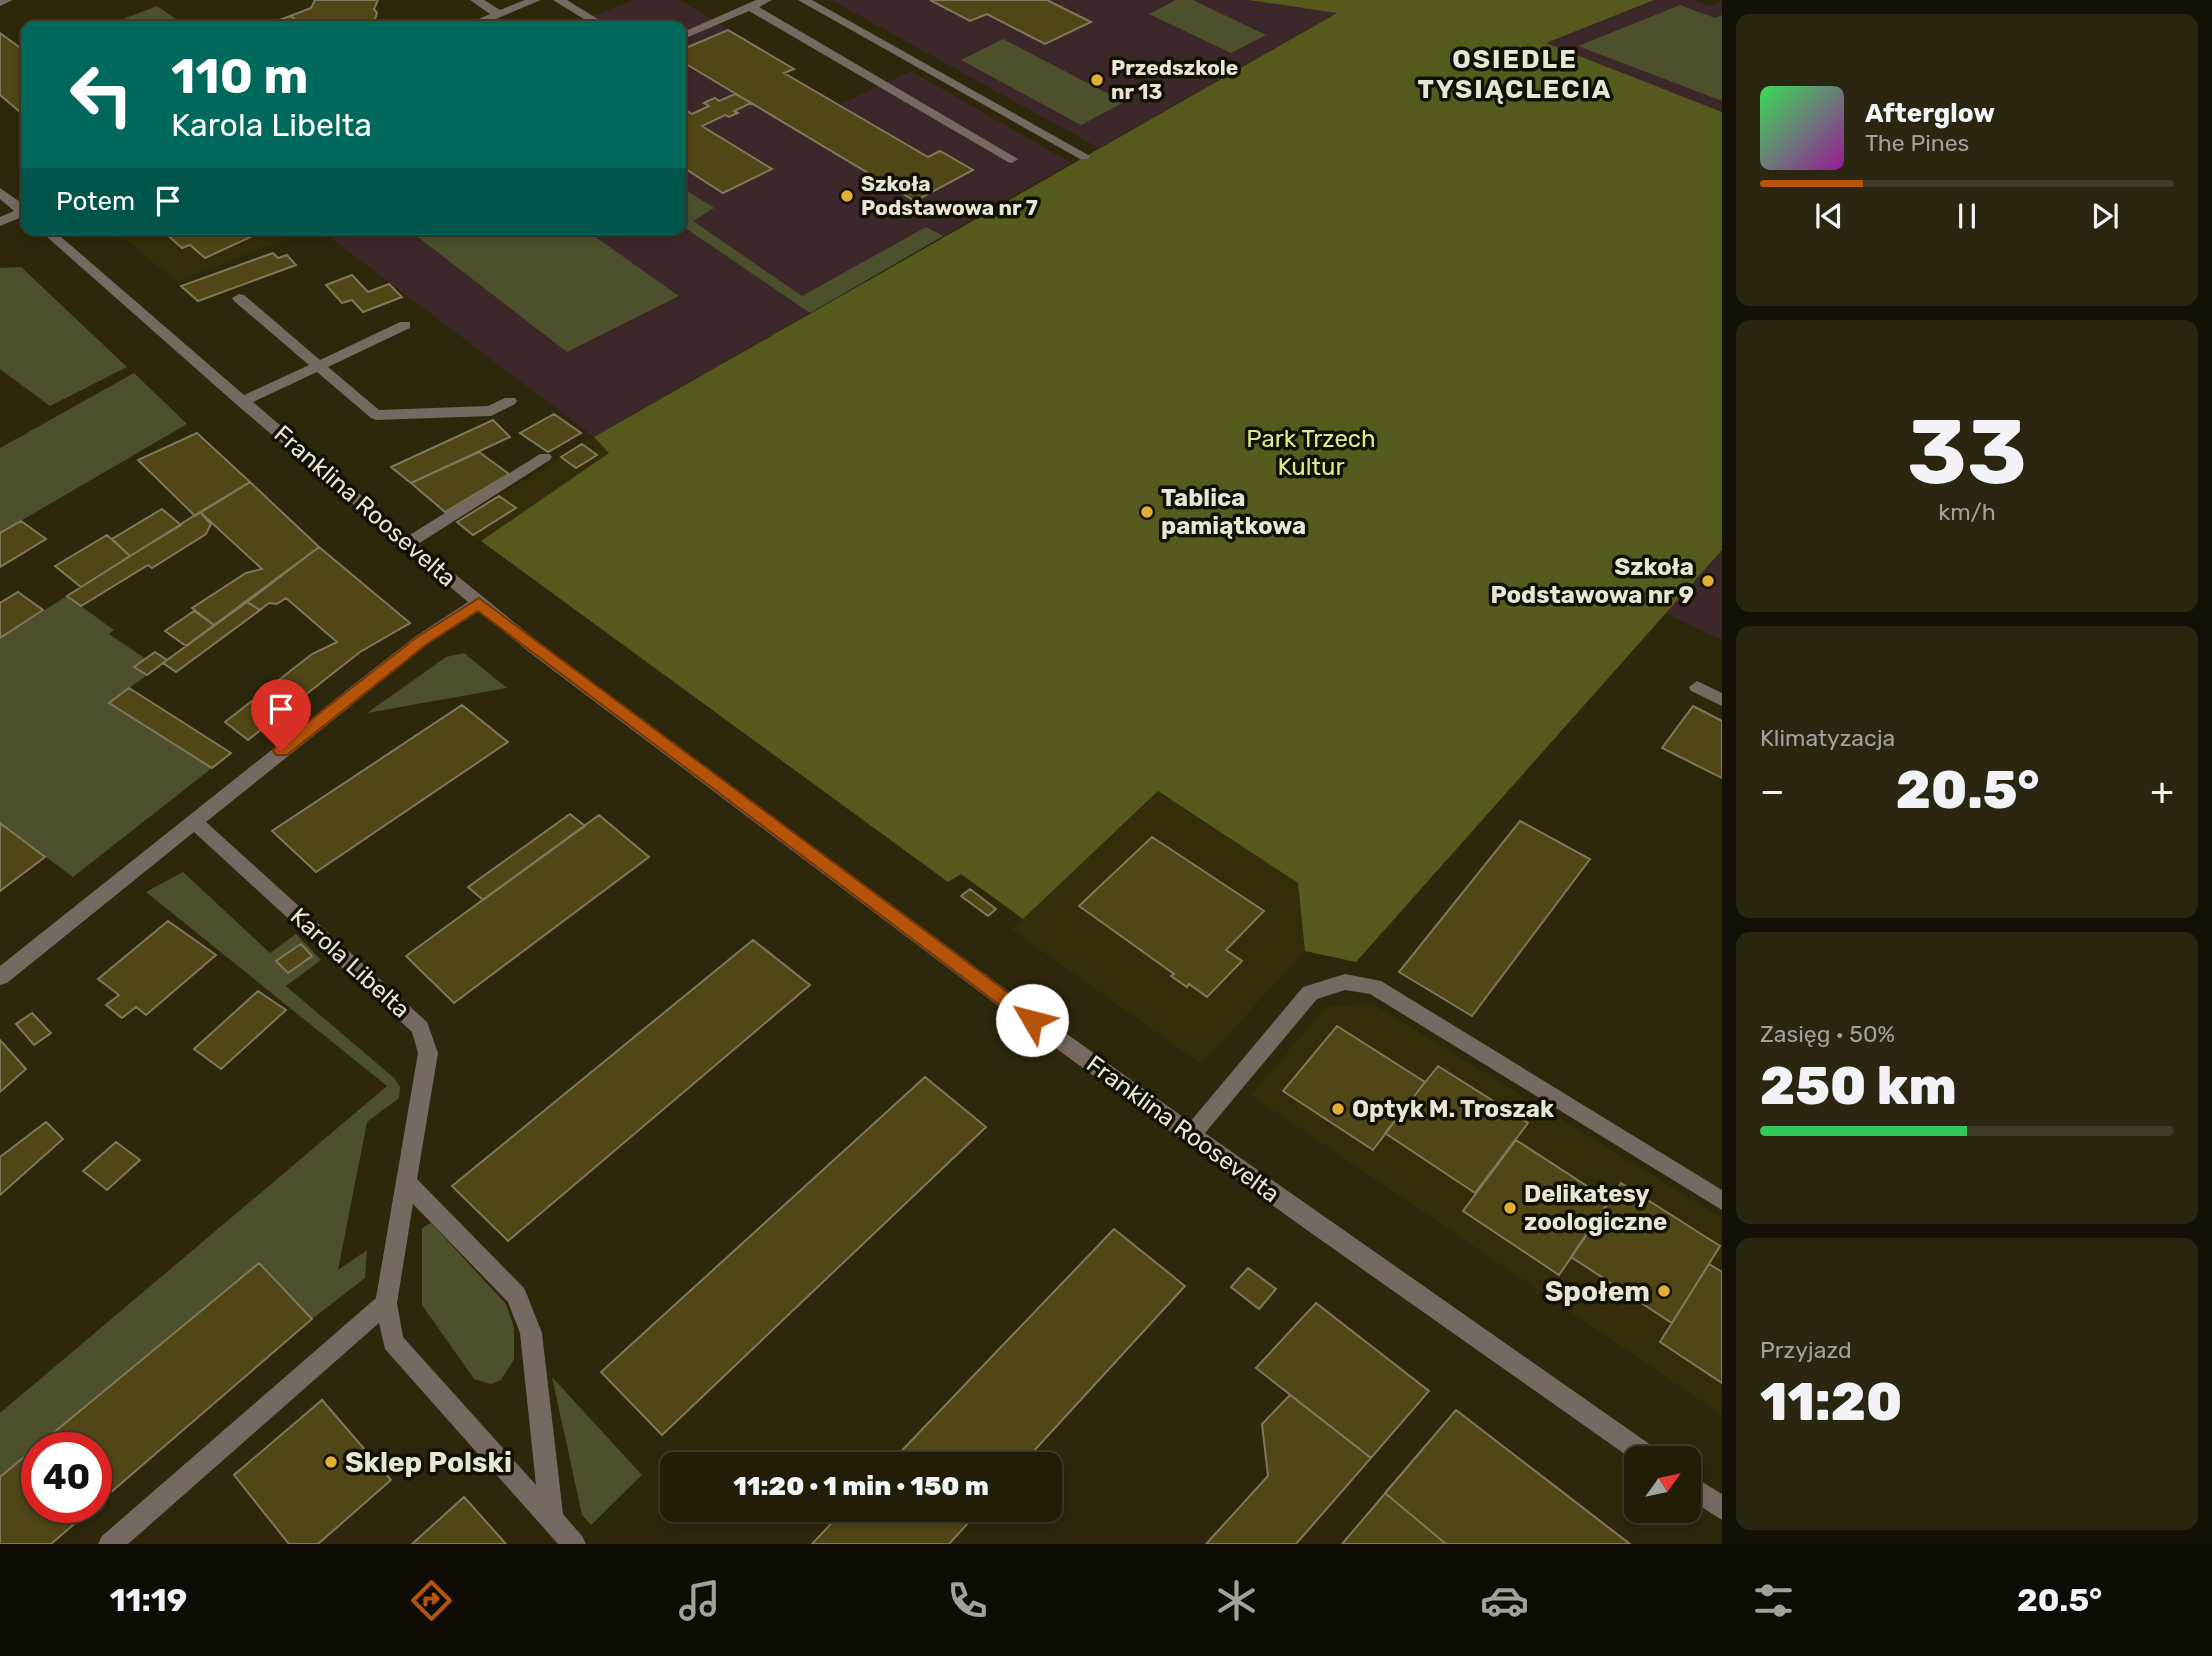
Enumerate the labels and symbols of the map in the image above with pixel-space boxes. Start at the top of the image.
district label: OSIEDLE TYSIĄCLECIA [1418,44,1612,105]
place label: Przedszkole nr 13 [1111,55,1238,104]
marker: Przedszkole nr 13 [1089,72,1105,88]
place label: Szkoła Podstawowa nr 7 [861,171,1038,220]
marker: Szkoła Podstawowa nr 7 [839,188,855,204]
street label: Franklina Roosevelta [269,420,461,592]
park label: Park Trzech Kultur [1246,425,1376,481]
place label: Tablica pamiątkowa [1161,484,1306,540]
marker: Tablica pamiątkowa [1139,504,1155,520]
place label: Szkoła Podstawowa nr 9 [1490,553,1694,609]
marker: Szkoła Podstawowa nr 9 [1700,573,1716,589]
pin [251,679,311,751]
street label: Karola Libelta [285,902,415,1024]
position arrow [995,983,1069,1057]
street label: Franklina Roosevelta [1081,1050,1285,1208]
place label: Optyk M. Troszak [1352,1095,1554,1123]
marker: Optyk M. Troszak [1330,1101,1346,1117]
place label: Delikatesy zoologiczne [1524,1180,1667,1236]
marker: Delikatesy zoologiczne [1502,1200,1518,1216]
place label: Społem [1545,1275,1650,1308]
marker: Społem [1656,1283,1672,1299]
speed limit sign: 40 [21,1432,112,1523]
place label: Sklep Polski [345,1446,512,1479]
north arrow [1624,1446,1701,1522]
marker: Sklep Polski [323,1454,339,1470]

